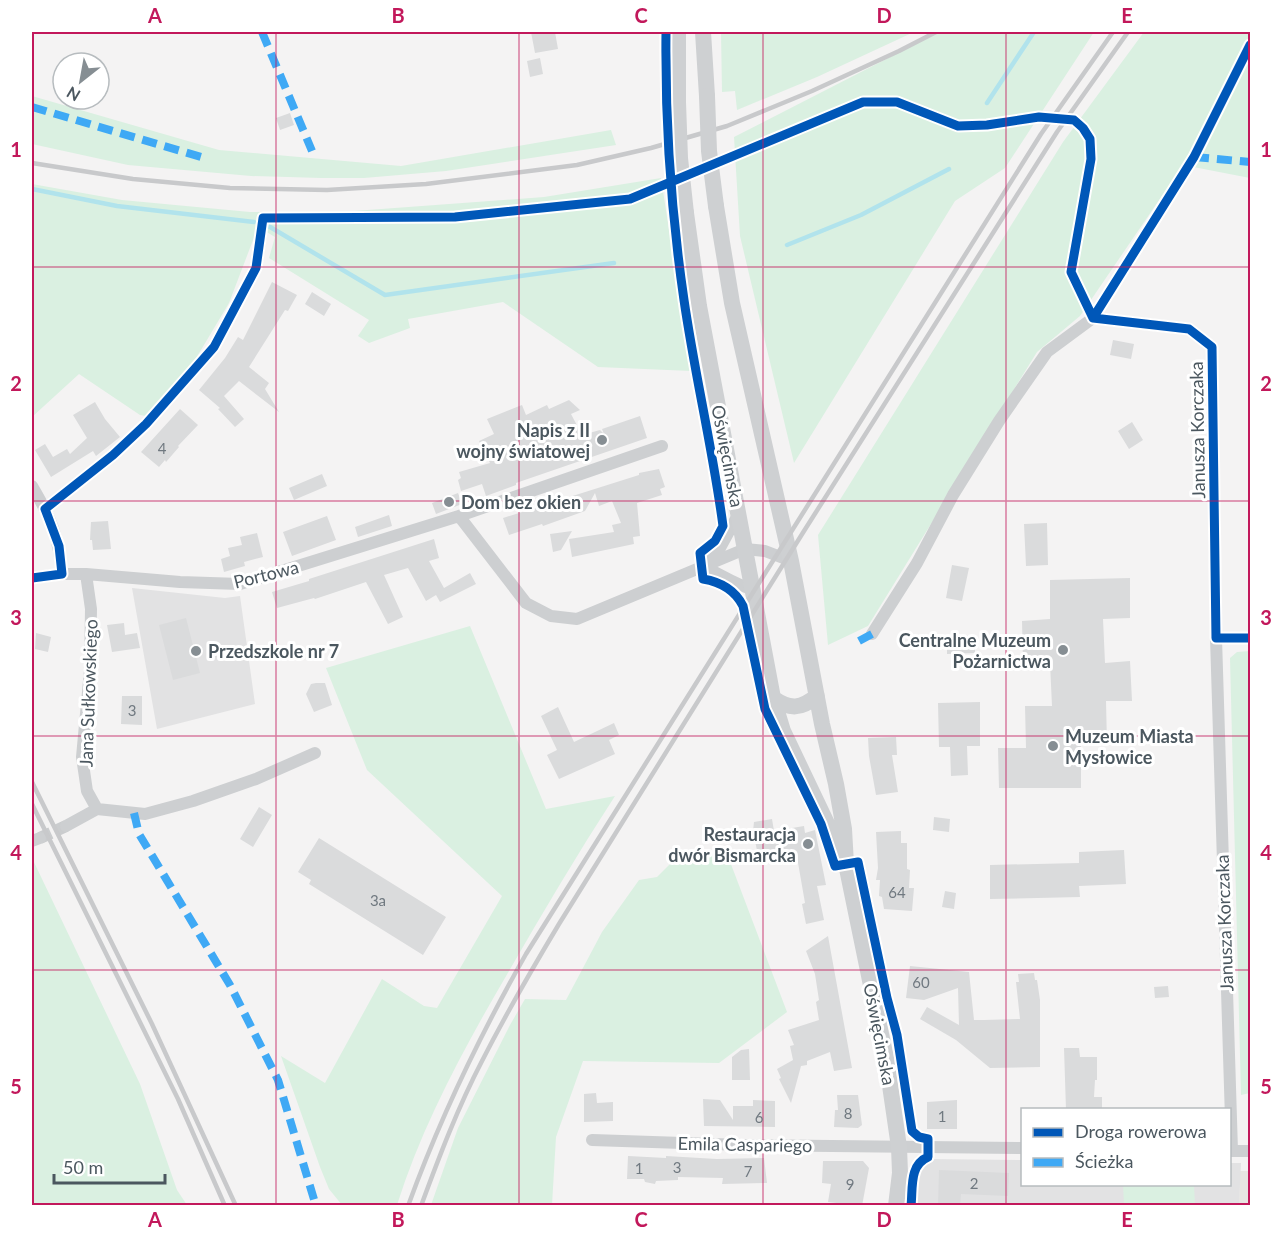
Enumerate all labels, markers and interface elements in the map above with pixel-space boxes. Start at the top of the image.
text: A [147,3,162,27]
text: B [391,3,405,27]
text: C [634,3,648,27]
text: D [876,3,892,27]
text: E [1121,3,1133,27]
north arrow [51,51,111,111]
text: N [63,83,83,106]
text: 1 [10,137,22,161]
text: 1 [1260,137,1272,161]
street label: Janusza Korczaka [1185,361,1209,499]
text: 2 [10,371,22,395]
text: 2 [1260,371,1272,395]
street label: Oświęcimska [707,403,749,509]
place label: Napis z II wojny światowej [456,419,590,462]
marker: Napis z II wojny światowej [595,433,609,447]
house number: 4 [158,439,167,457]
place label: Dom bez okien [461,491,581,513]
marker: Dom bez okien [442,495,456,509]
street label: Portowa [231,555,301,593]
text: 3 [10,605,22,629]
text: 3 [1260,605,1272,629]
street label: Jana Sułkowskiego [74,619,102,767]
place label: Centralne Muzeum Pożarnictwa [899,629,1051,672]
place label: Przedszkole nr 7 [208,640,339,662]
marker: Centralne Muzeum Pożarnictwa [1056,643,1070,657]
marker: Przedszkole nr 7 [189,644,203,658]
house number: 3 [128,701,136,719]
place label: Muzeum Miasta Mysłowice [1065,725,1194,768]
marker: Muzeum Miasta Mysłowice [1046,739,1060,753]
place label: Restauracja dwór Bismarcka [668,823,796,866]
marker: Restauracja dwór Bismarcka [801,837,815,851]
text: 4 [10,840,22,864]
text: 4 [1260,840,1272,864]
street label: Janusza Korczaka [1211,854,1237,992]
house number: 64 [888,883,906,901]
house number: 3a [370,891,386,909]
house number: 60 [912,973,930,991]
street label: Oświęcimska [859,981,901,1087]
text: 5 [10,1074,22,1098]
text: 5 [1260,1074,1272,1098]
house number: 8 [844,1104,852,1122]
house number: 1 [938,1107,946,1125]
house number: 6 [755,1108,764,1126]
legend [1021,1108,1231,1186]
text: Droga rowerowa [1075,1120,1207,1142]
street label: Emila Caspariego [677,1132,813,1156]
scale bar [54,1147,165,1185]
text: Ścieżka [1075,1150,1133,1172]
text: 50 m [63,1156,103,1178]
house number: 3 [673,1158,681,1176]
house number: 1 [635,1159,643,1177]
house number: 7 [744,1162,753,1180]
house number: 2 [970,1174,978,1192]
house number: 9 [846,1175,854,1193]
text: A [147,1207,162,1231]
text: B [391,1207,405,1231]
text: C [634,1207,648,1231]
text: D [876,1207,892,1231]
text: E [1121,1207,1133,1231]

